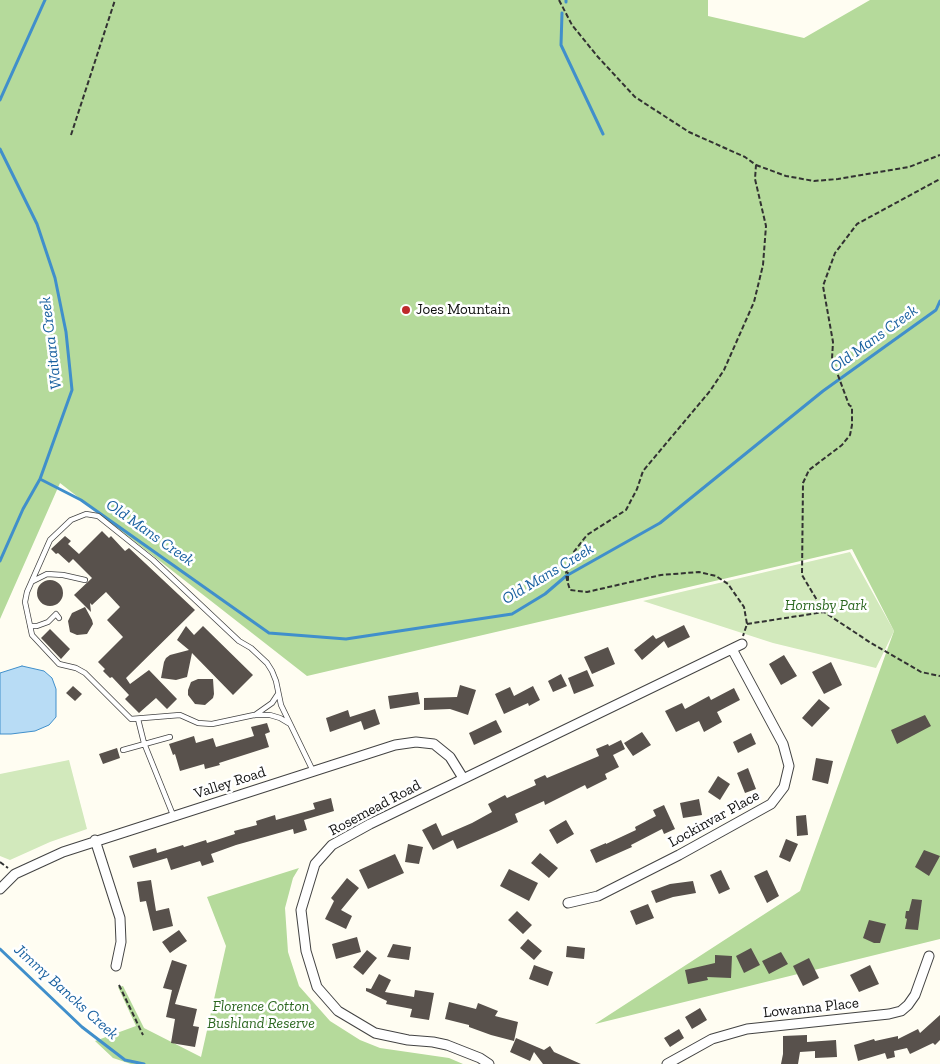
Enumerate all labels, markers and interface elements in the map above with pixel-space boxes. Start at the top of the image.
water label: Waitara Creek [36,296,66,390]
place label: Joes Mountain [416,301,510,319]
water label: Old Mans Creek [827,301,921,377]
marker: Joes Mountain [400,304,412,316]
water label: Old Mans Creek [102,495,198,571]
water label: Old Mans Creek [499,539,597,609]
park label: Hornsby Park [785,597,867,615]
street label: Valley Road [192,763,268,803]
street label: Rosemead Road [326,776,424,840]
street label: Lockinvar Place [665,787,763,851]
water label: Jimmy Bancks Creek [10,940,122,1044]
street label: Lowanna Place [762,994,860,1022]
park label: Florence Cotton Bushland Reserve [207,998,315,1033]

